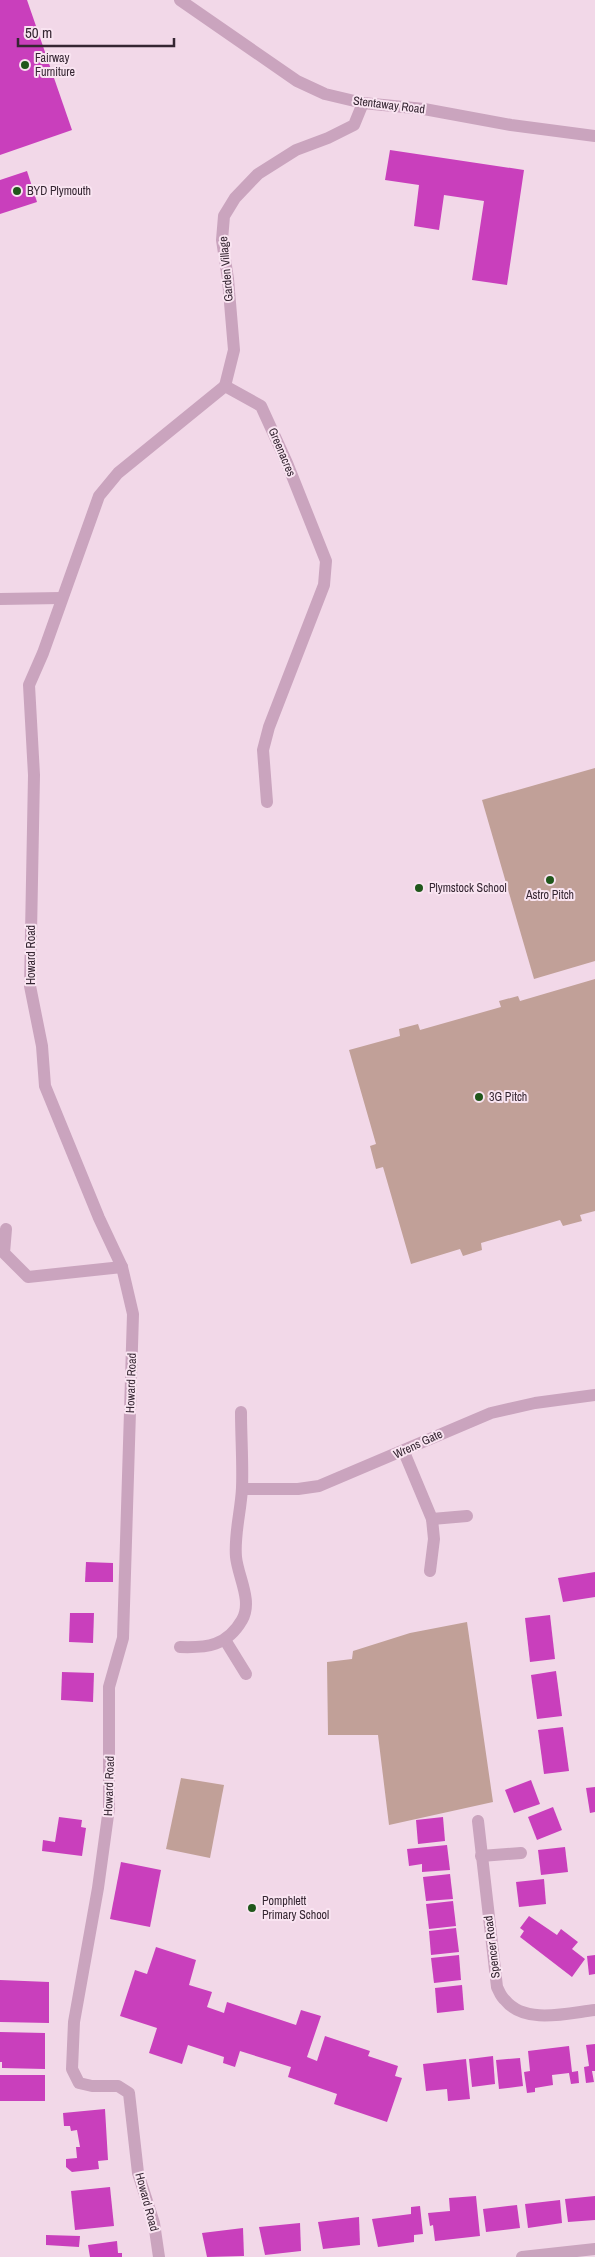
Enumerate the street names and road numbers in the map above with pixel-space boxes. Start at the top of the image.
street label: Stentaway Road [352,93,426,117]
street label: Garden Village [215,236,237,302]
street label: Greenacres [265,425,299,479]
street label: Howard Road [23,925,39,985]
street label: Howard Road [122,1353,140,1413]
street label: Wrens Gate [391,1426,445,1462]
street label: Howard Road [100,1756,118,1816]
street label: Spencer Road [480,1915,504,1979]
street label: Howard Road [131,2171,163,2233]

